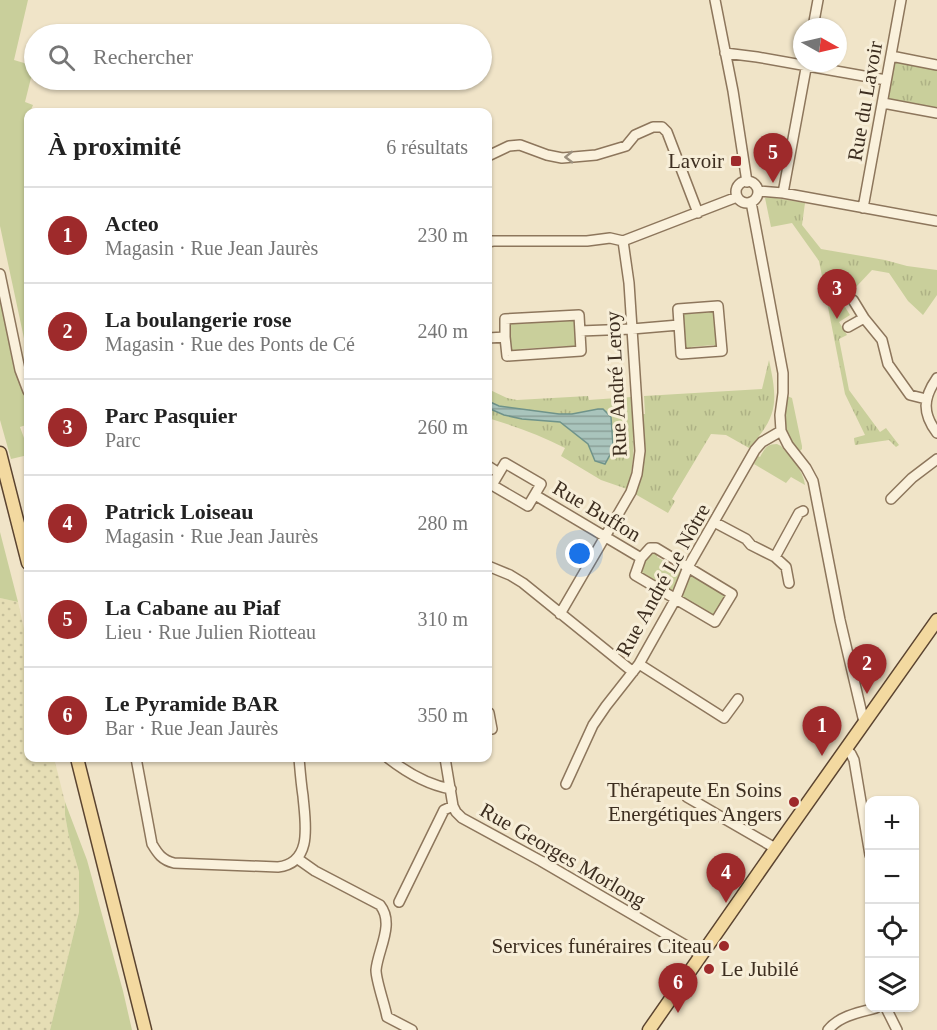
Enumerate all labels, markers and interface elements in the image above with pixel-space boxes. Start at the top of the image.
north arrow [793,18,847,72]
search box [24,24,492,90]
street label: Rue du Lavoir [843,39,887,163]
icon: search [45,41,78,74]
text: Rechercher [93,44,193,69]
text: À proximité [48,132,181,161]
pin: 5 [754,134,792,183]
text: 6 résultats [386,136,468,158]
place label: Lavoir [668,149,724,173]
one-way arrow [564,151,573,164]
marker: Lavoir [729,154,743,168]
text: Acteo [105,211,159,236]
text: 1 [63,224,73,246]
text: 230 m [417,224,468,246]
text: Magasin · Rue Jean Jaurès [105,237,318,259]
pin: 3 [818,270,856,319]
text: La boulangerie rose [105,307,292,332]
street label: Rue André Leroy [600,310,632,457]
text: 2 [63,320,73,342]
text: 240 m [417,320,468,342]
text: Magasin · Rue des Ponts de Cé [105,333,355,355]
text: Parc Pasquier [105,403,237,428]
text: 3 [63,416,73,438]
text: 260 m [417,416,468,438]
text: Parc [105,429,141,451]
street label: Rue Buffon [549,475,646,547]
text: Patrick Loiseau [105,499,254,524]
street label: Rue André Le Nôtre [611,499,715,661]
text: 4 [63,512,73,534]
text: 280 m [417,512,468,534]
text: Magasin · Rue Jean Jaurès [105,525,318,547]
your location [565,539,594,568]
text: La Cabane au Piaf [105,595,280,620]
text: 5 [63,608,73,630]
text: 310 m [417,608,468,630]
text: Lieu · Rue Julien Riotteau [105,621,316,643]
pin: 2 [848,644,886,694]
text: Le Pyramide BAR [105,691,279,716]
text: 6 [63,704,73,726]
text: 350 m [417,704,468,726]
pin: 1 [802,706,842,756]
text: Bar · Rue Jean Jaurès [105,717,278,739]
place label: Thérapeute En Soins Energétiques Angers [607,778,782,826]
marker: Thérapeute En Soins Energétiques Angers [787,795,801,809]
map controls [865,796,919,1012]
button: + [865,796,919,850]
street label: Rue Georges Morlong [476,798,651,912]
button: − [865,850,919,904]
pin: 4 [706,854,746,903]
button: locate [865,904,919,958]
place label: Services funéraires Citeau [492,934,712,958]
marker: Services funéraires Citeau [717,939,731,953]
place label: Le Jubilé [721,957,799,981]
button: layers [865,958,919,1012]
marker: Le Jubilé [702,962,716,976]
pin: 6 [658,964,698,1013]

